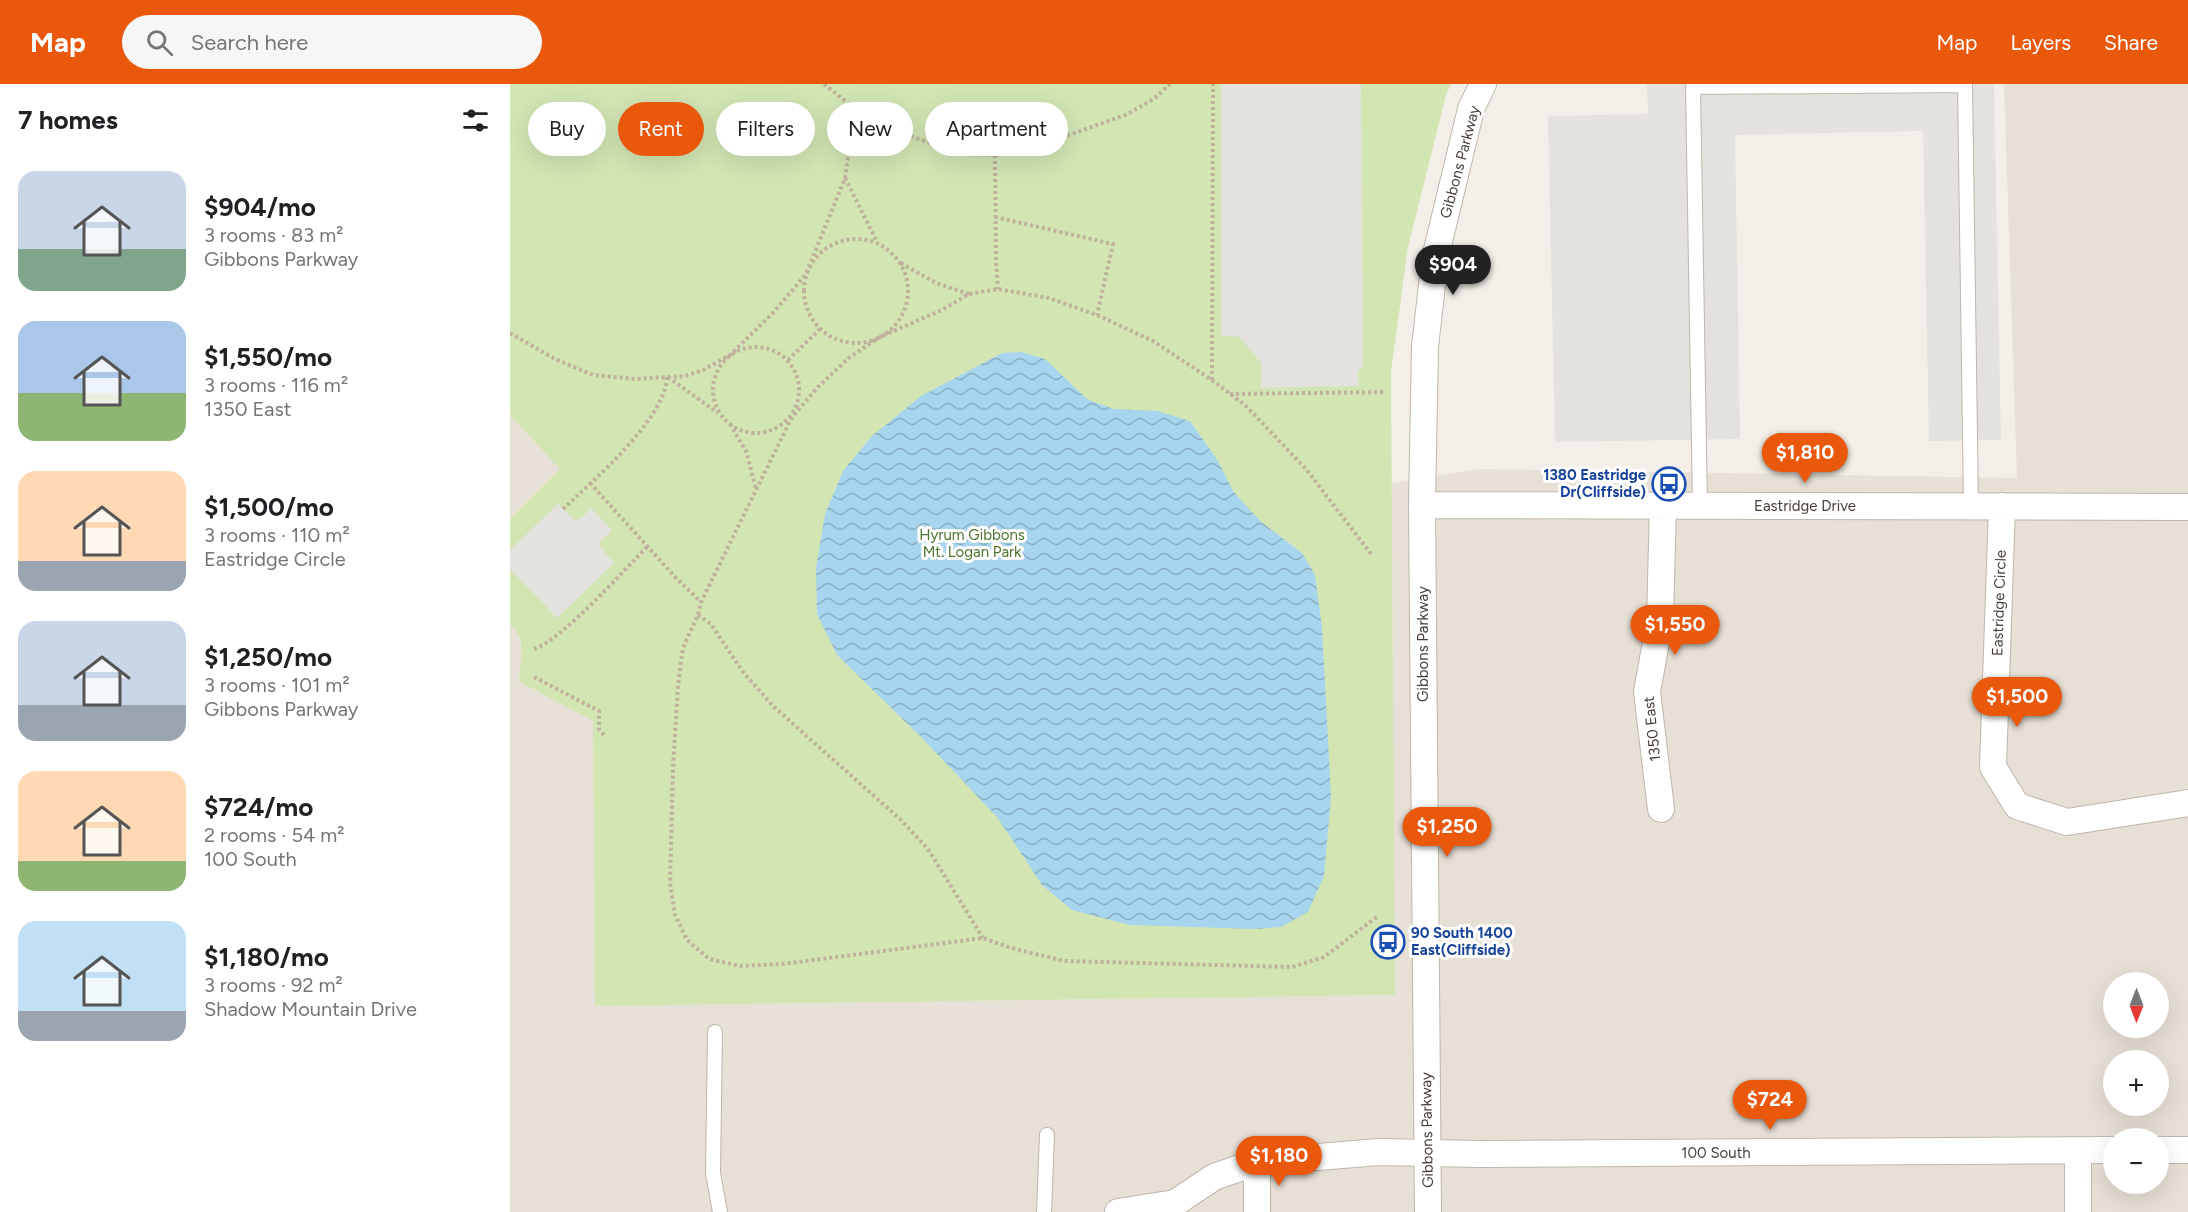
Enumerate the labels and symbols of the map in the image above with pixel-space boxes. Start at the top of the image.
street label: Gibbons Parkway [1436,104,1484,220]
pin: $904 [1417,245,1489,296]
pin: $1,810 [1756,433,1854,484]
place label: 1380 Eastridge Dr(Cliffside) [1543,466,1647,501]
bus stop icon: 1380 Eastridge Dr(Cliffside) [1651,466,1687,502]
street label: Eastridge Drive [1754,497,1856,515]
park label: Hyrum Gibbons Mt. Logan Park [919,526,1025,561]
street label: Eastridge Circle [1988,550,2010,656]
street label: Gibbons Parkway [1414,586,1432,702]
pin: $1,550 [1626,605,1724,656]
pin: $1,500 [1968,677,2066,728]
street label: 1350 East [1640,695,1664,763]
pin: $1,250 [1398,807,1496,858]
bus stop icon: 90 South 1400 East(Cliffside) [1370,924,1406,960]
place label: 90 South 1400 East(Cliffside) [1411,924,1513,959]
north arrow [2103,972,2169,1038]
street label: Gibbons Parkway [1417,1072,1437,1188]
pin: $724 [1734,1080,1806,1131]
pin: $1,180 [1230,1136,1328,1187]
street label: 100 South [1681,1144,1751,1162]

